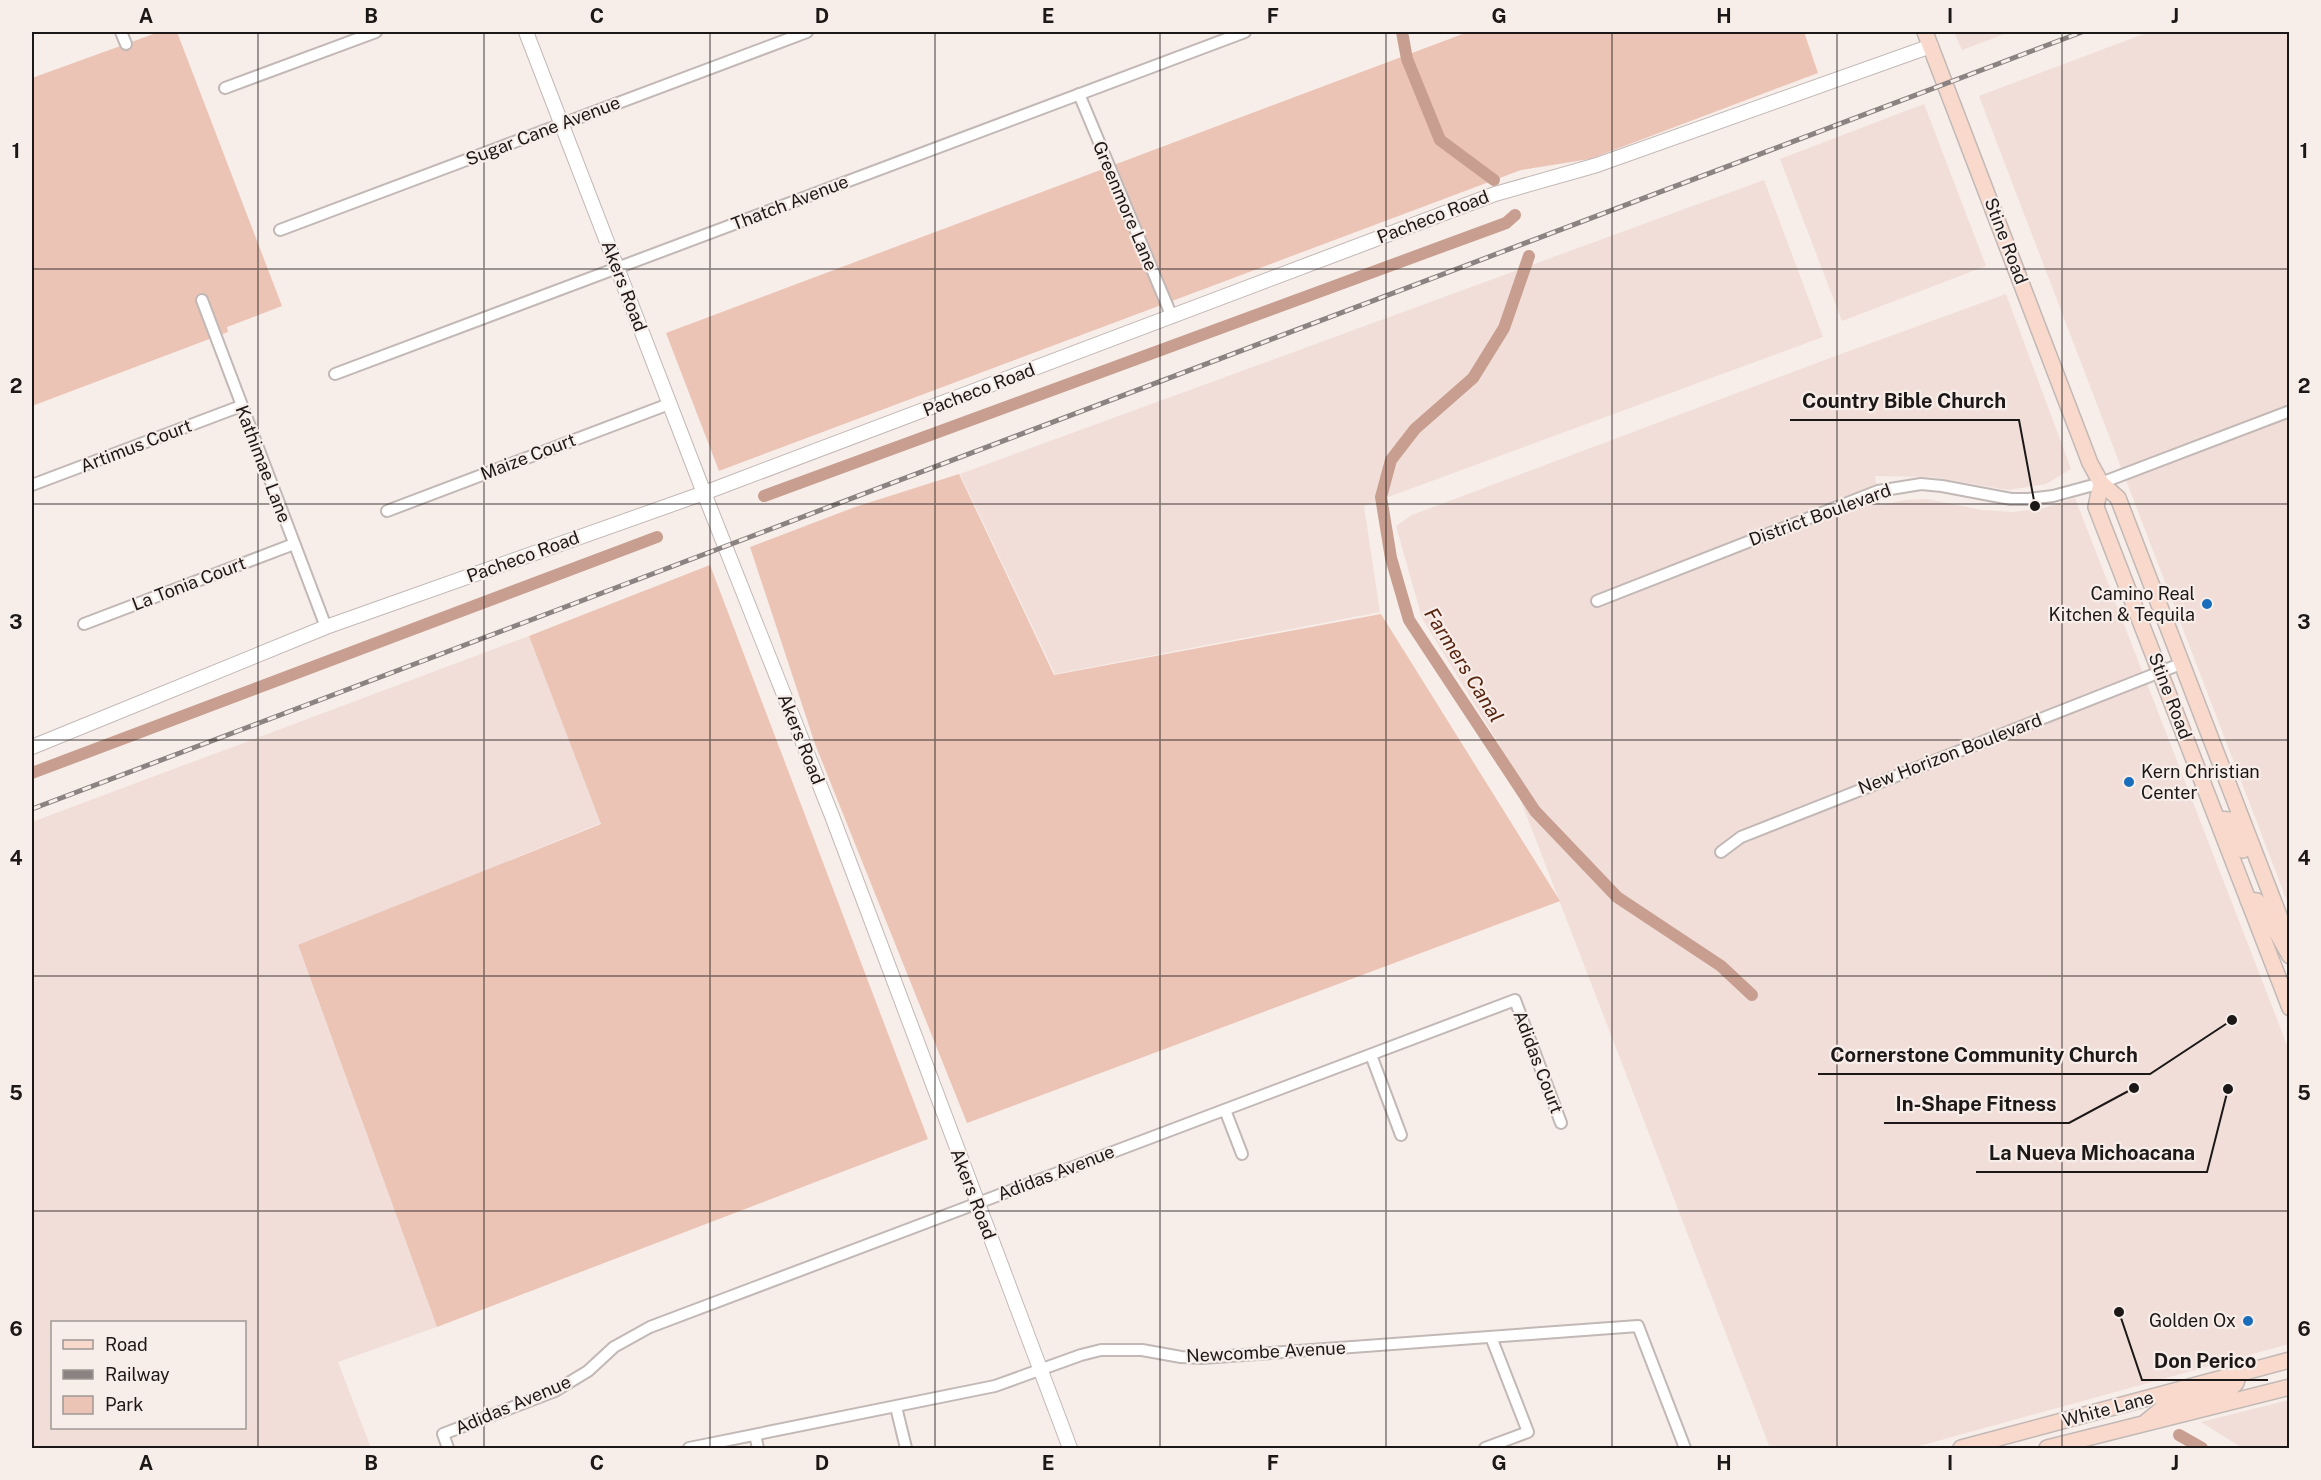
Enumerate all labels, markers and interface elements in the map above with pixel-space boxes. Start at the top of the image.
text: A [139,4,153,28]
text: B [364,4,378,28]
text: C [590,4,604,28]
text: D [815,4,829,28]
text: E [1042,4,1054,28]
text: F [1267,4,1279,28]
text: G [1491,4,1507,28]
text: H [1716,4,1732,28]
text: I [1947,4,1953,28]
text: J [2171,4,2179,28]
street label: Sugar Cane Avenue [463,91,623,170]
street label: Greenmore Lane [1089,138,1162,274]
text: 1 [12,139,20,163]
text: 1 [2300,139,2308,163]
street label: Thatch Avenue [728,171,851,234]
street label: Pacheco Road [1374,186,1492,248]
street label: Stine Road [1980,195,2033,287]
street label: Akers Road [598,237,651,334]
street label: Pacheco Road [920,359,1038,421]
text: 2 [10,374,22,398]
text: 2 [2298,374,2310,398]
callout: Country Bible Church [1790,382,2019,420]
text: Country Bible Church [1802,389,2006,413]
street label: Kathimae Lane [231,402,296,526]
street label: Artimus Court [77,415,194,476]
street label: Maize Court [477,429,578,484]
street label: District Boulevard [1746,479,1894,550]
street label: Pacheco Road [464,526,582,587]
street label: La Tonia Court [129,552,249,615]
place label: Camino Real Kitchen & Tequila [2049,583,2195,625]
marker: Camino Real Kitchen & Tequila [2200,597,2214,611]
water label: Farmers Canal [1419,603,1509,727]
text: 3 [9,610,23,634]
text: 3 [2297,610,2311,634]
street label: Stine Road [2144,650,2197,742]
street label: Akers Road [774,691,829,787]
street label: New Horizon Boulevard [1855,709,2045,798]
place label: Kern Christian Center [2141,761,2260,803]
marker: Kern Christian Center [2122,775,2136,789]
text: 4 [9,846,23,870]
text: 4 [2297,846,2311,870]
street label: Adidas Court [1509,1007,1568,1116]
callout: Cornerstone Community Church [1818,1036,2150,1074]
text: Cornerstone Community Church [1830,1043,2138,1067]
text: 5 [9,1081,23,1105]
text: 5 [2297,1081,2311,1105]
callout: In-Shape Fitness [1884,1085,2069,1123]
text: In-Shape Fitness [1896,1092,2056,1116]
callout: La Nueva Michoacana [1976,1134,2207,1172]
street label: Adidas Avenue [994,1141,1117,1205]
text: La Nueva Michoacana [1989,1141,2195,1165]
street label: Akers Road [947,1145,1000,1242]
place label: Golden Ox [2149,1310,2236,1331]
marker: Golden Ox [2241,1314,2255,1328]
text: 6 [9,1317,23,1341]
text: 6 [2297,1317,2311,1341]
legend [51,1321,246,1429]
text: Road [105,1334,148,1355]
street label: Newcombe Avenue [1186,1337,1346,1366]
callout: Don Perico [2142,1342,2268,1380]
text: Don Perico [2154,1349,2256,1373]
text: Railway [105,1364,170,1385]
street label: Adidas Avenue [452,1371,574,1438]
street label: White Lane [2060,1386,2156,1431]
text: Park [105,1394,143,1415]
text: A [139,1451,153,1475]
text: B [364,1451,378,1475]
text: C [590,1451,604,1475]
text: D [815,1451,829,1475]
text: E [1042,1451,1054,1475]
text: F [1267,1451,1279,1475]
text: G [1491,1451,1507,1475]
text: H [1716,1451,1732,1475]
text: I [1947,1451,1953,1475]
text: J [2171,1451,2179,1475]

